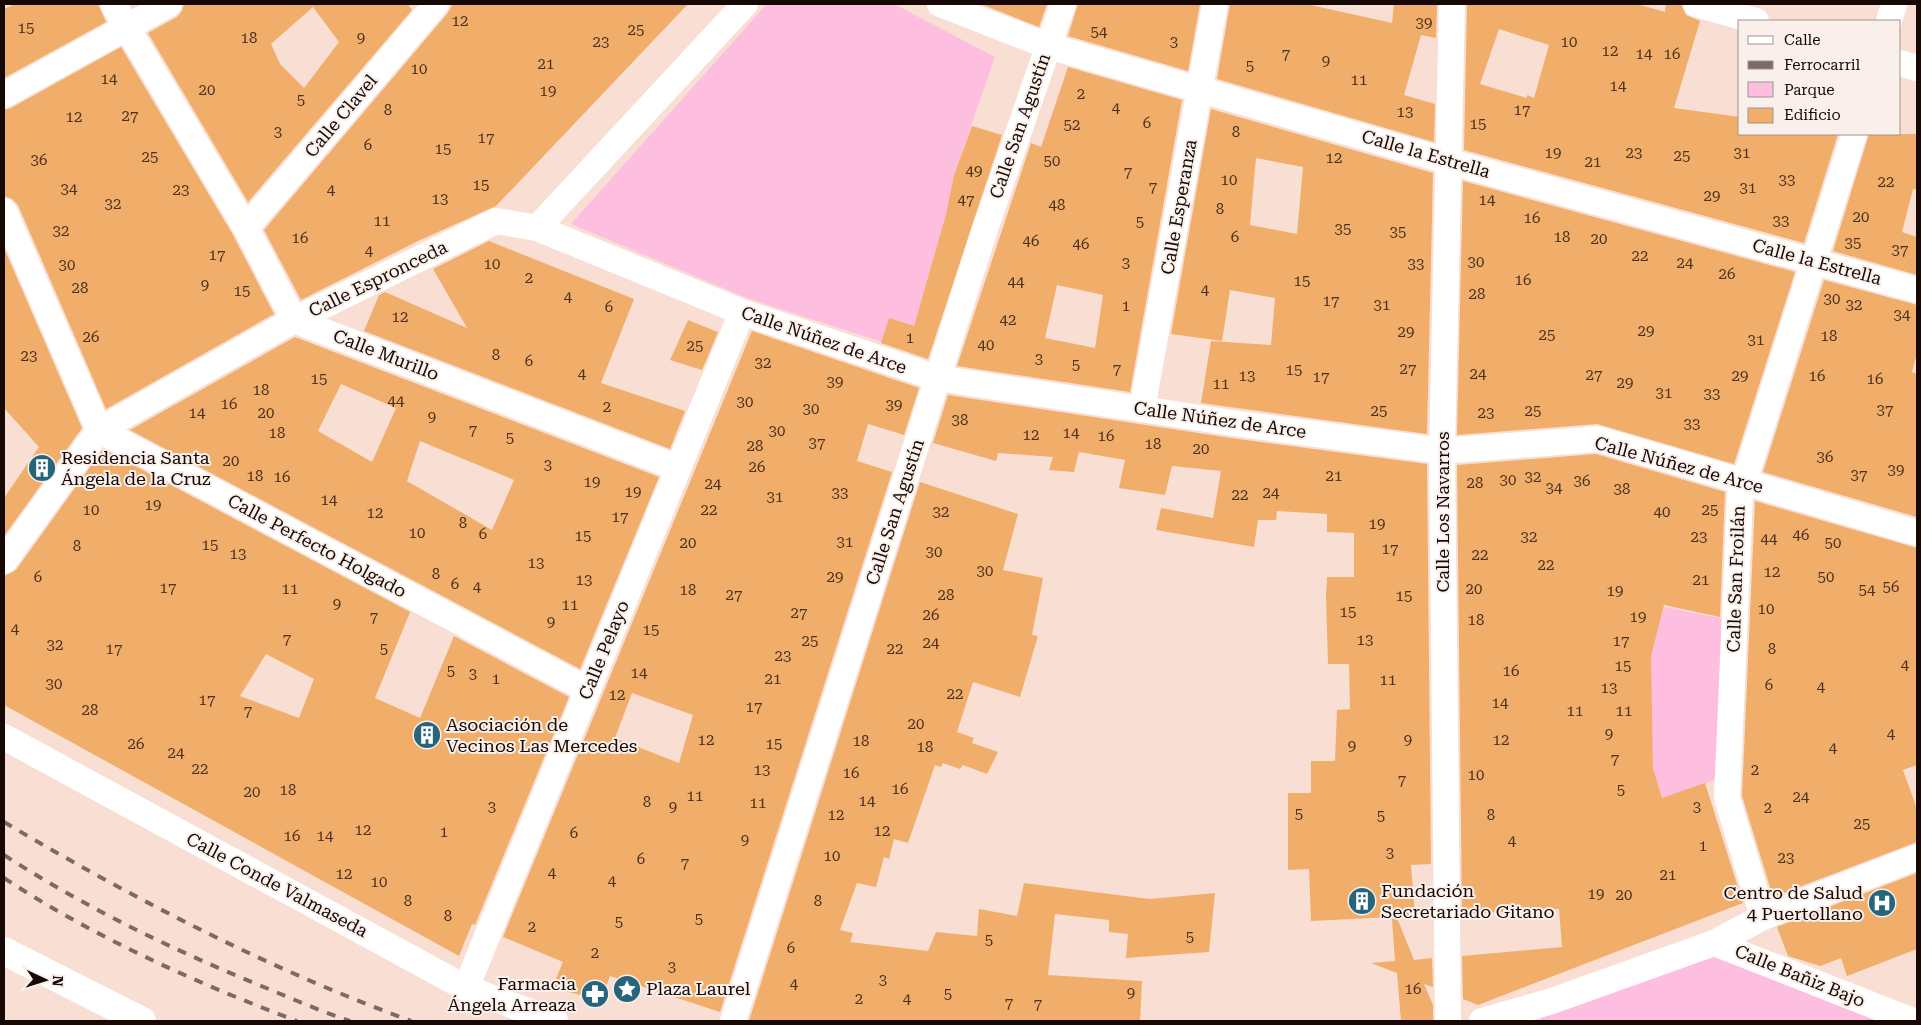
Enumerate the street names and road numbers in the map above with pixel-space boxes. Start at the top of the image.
street label: Calle San Agustín [985,50,1054,201]
street label: Calle Clavel [300,70,382,161]
street label: Calle la Estrella [1359,125,1493,182]
street label: Calle Esperanza [1156,137,1201,276]
street label: Calle la Estrella [1750,234,1884,289]
street label: Calle Espronceda [305,236,451,321]
street label: Calle Núñez de Arce [739,301,910,378]
street label: Calle Murillo [330,325,442,384]
street label: Calle Núñez de Arce [1133,397,1308,442]
street label: Calle Los Navarros [1432,431,1453,593]
street label: Calle Núñez de Arce [1592,432,1766,497]
street label: Calle San Agustín [861,436,928,588]
street label: Calle Perfecto Holgado [224,489,410,602]
street label: Calle San Froilán [1722,505,1749,653]
street label: Calle Pelayo [574,597,633,703]
street label: Calle Conde Valmaseda [183,828,372,941]
street label: Calle Bañiz Bajo [1732,940,1868,1011]

